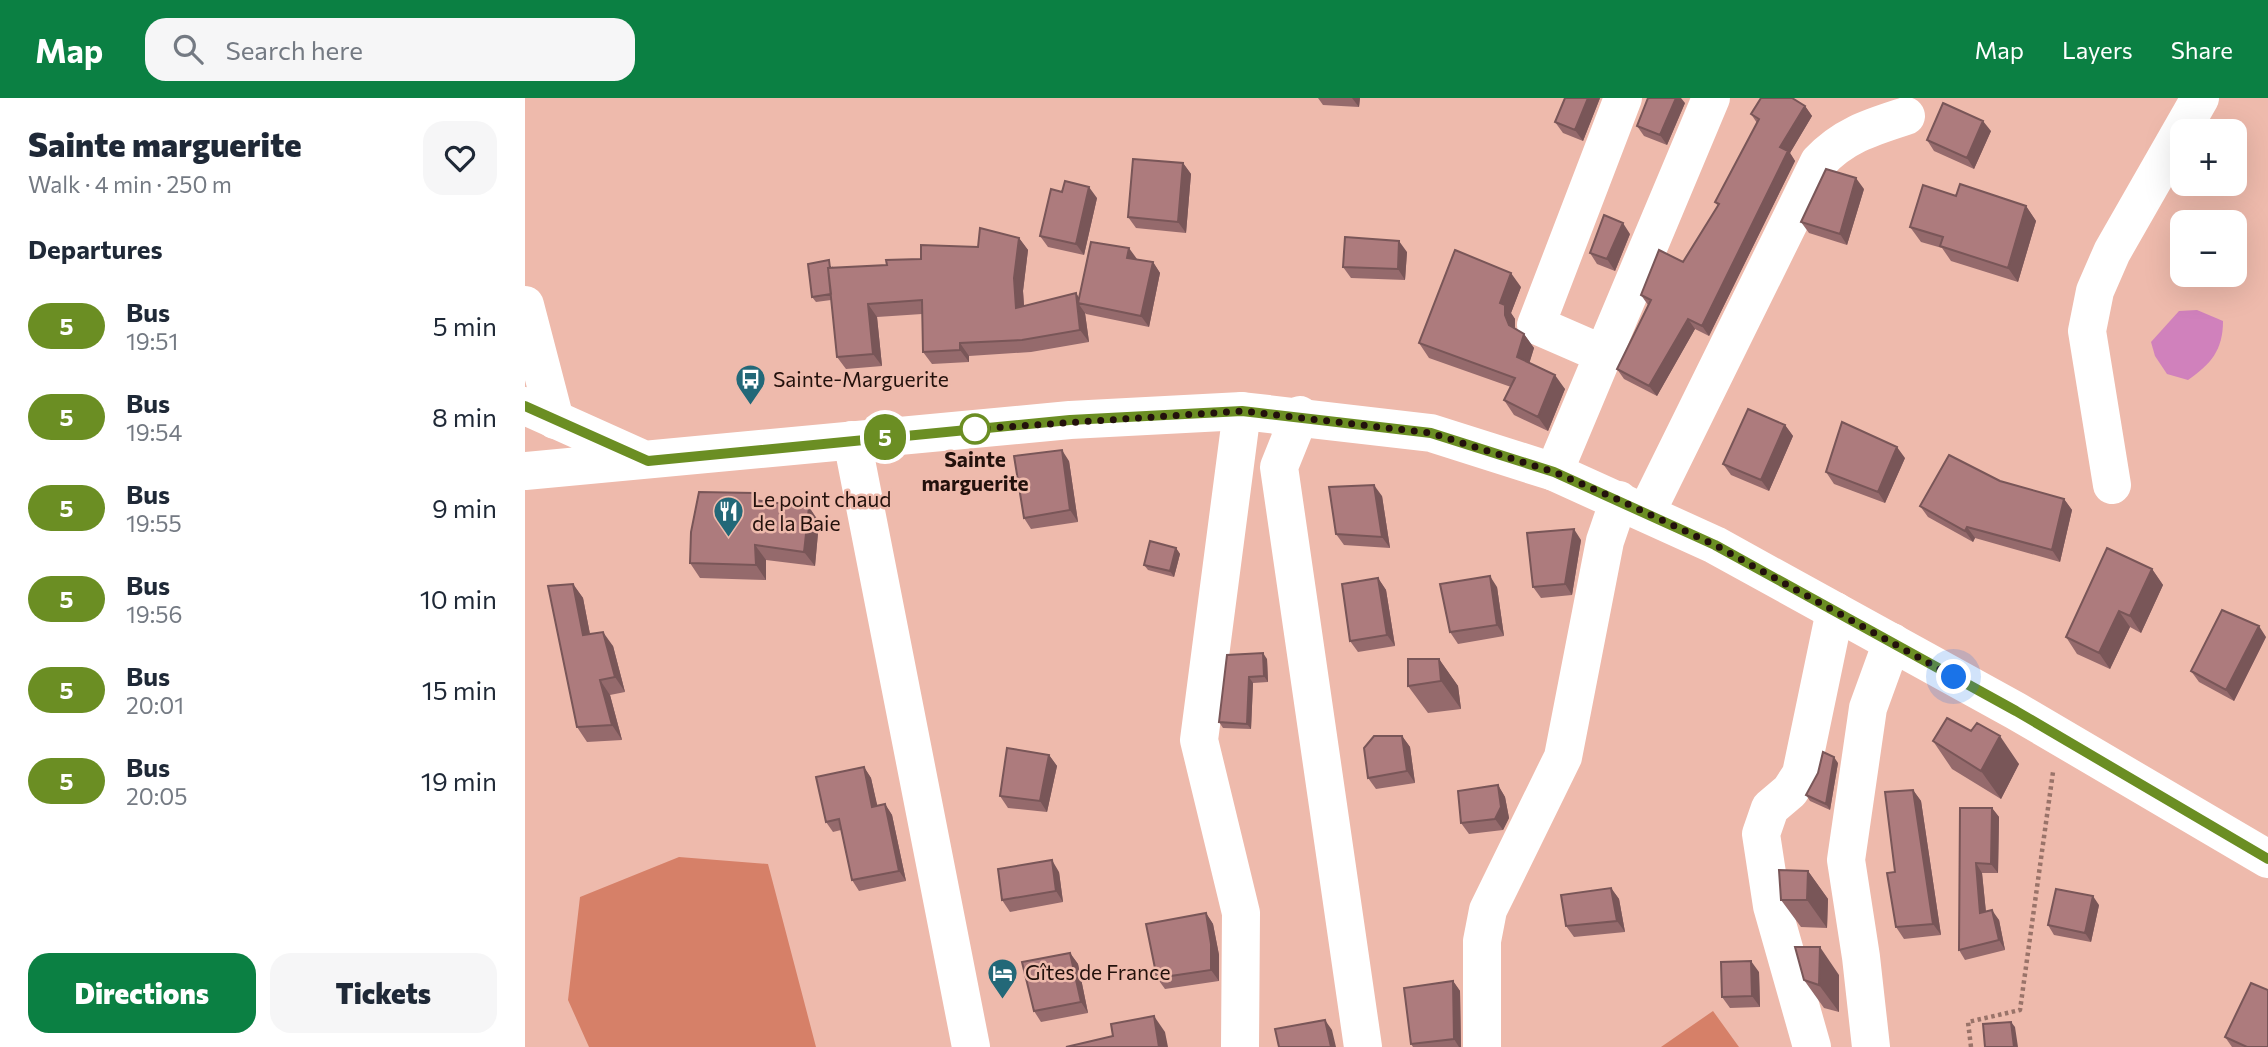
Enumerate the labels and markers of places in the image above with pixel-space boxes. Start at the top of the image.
bus stop icon: Sainte-Marguerite [733,363,767,407]
place label: Sainte-Marguerite [773,366,949,391]
marker: Sainte marguerite [960,414,990,444]
place label: Sainte marguerite [922,446,1029,495]
place label: Le point chaud de la Baie [752,486,891,535]
restaurant icon: Le point chaud de la Baie [712,495,746,539]
hotel icon: Gîtes de France [985,956,1019,1000]
place label: Gîtes de France [1025,959,1171,984]

